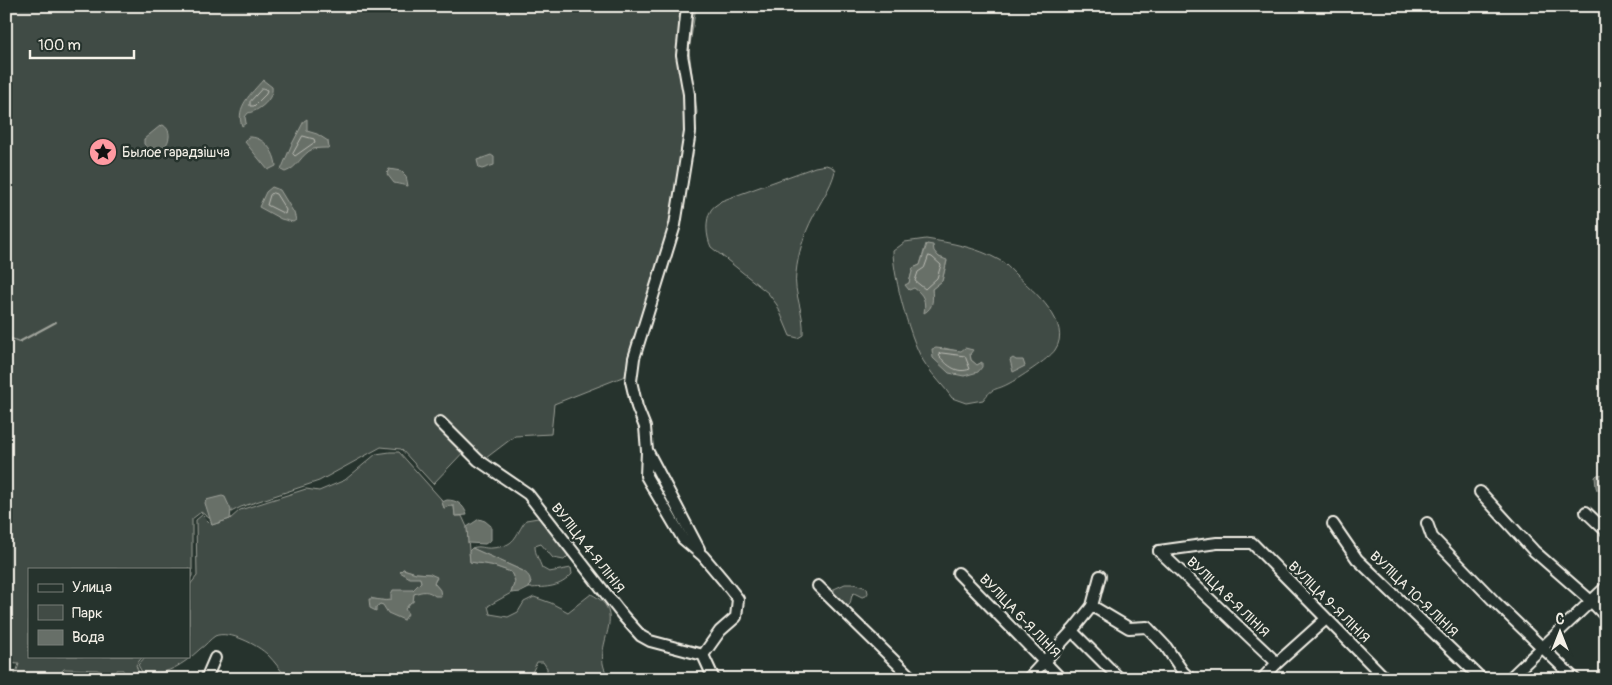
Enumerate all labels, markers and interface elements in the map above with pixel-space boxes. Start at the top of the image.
scale bar [30,28,134,60]
text: 100 m [38,36,81,55]
place icon: Былое гарадзішча [88,137,118,167]
place label: Былое гарадзішча [122,144,230,161]
street label: ВУЛІЦА 4-Я ЛІНІЯ [548,500,628,596]
street label: ВУЛІЦА 10-Я ЛІНІЯ [1366,548,1462,640]
street label: ВУЛІЦА 8-Я ЛІНІЯ [1183,553,1273,641]
street label: ВУЛІЦА 9-Я ЛІНІЯ [1285,558,1373,646]
legend [28,568,190,658]
street label: ВУЛІЦА 6-Я ЛІНІЯ [976,571,1064,661]
text: Улица [72,578,112,597]
text: Парк [72,604,103,623]
north arrow [1534,608,1584,658]
text: С [1556,611,1565,628]
text: Вода [72,628,105,647]

